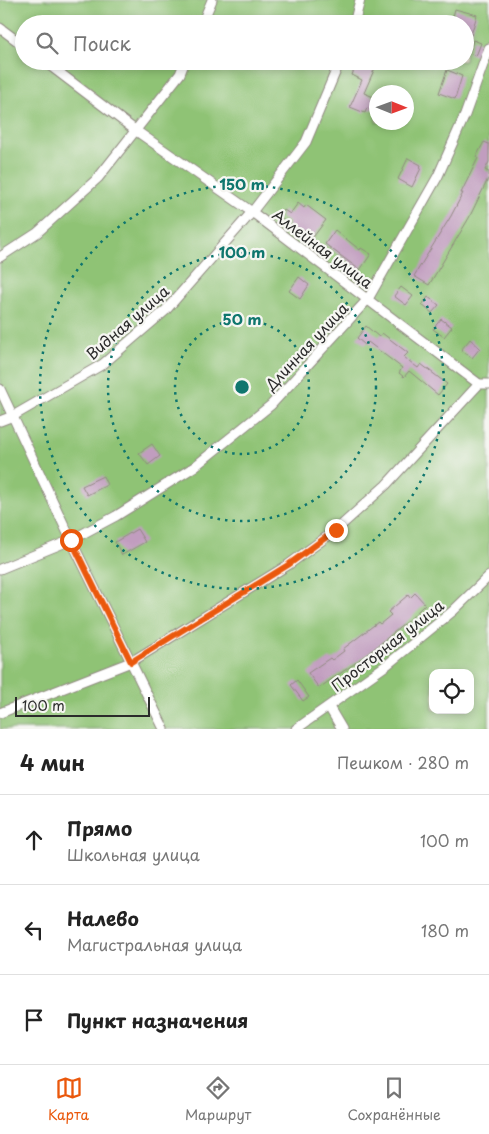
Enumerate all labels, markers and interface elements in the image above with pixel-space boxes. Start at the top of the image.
search box [15,15,474,70]
icon: search [33,29,61,57]
text: Поиск [73,29,131,57]
north arrow [369,85,414,130]
text: 150 m [219,172,265,195]
street label: Аллейная улица [268,202,379,294]
text: 100 m [219,240,265,263]
street label: Видная улица [80,279,174,365]
street label: Длинная улица [258,296,353,396]
text: 50 m [223,307,261,330]
centre of rings [233,378,251,396]
route end [325,519,348,542]
route start [60,529,83,552]
street label: Просторная улица [326,593,449,696]
map controls [429,669,474,714]
button: locate [429,669,474,714]
scale bar [15,694,150,717]
text: 100 m [22,695,65,716]
text: 4 мин [20,746,85,778]
text: Пешком · 280 m [337,750,469,774]
text: Прямо [67,814,132,842]
icon: ahead [20,826,48,854]
text: 100 m [420,828,469,852]
text: Школьная улица [67,842,200,866]
text: Налево [67,904,139,932]
icon: left [20,916,48,944]
text: 180 m [421,918,469,942]
text: Магистральная улица [67,932,242,956]
icon: arrive [20,1006,48,1034]
text: Пункт назначения [67,1006,248,1034]
tab: Карта [48,1074,89,1125]
tab: Маршрут [185,1074,251,1125]
tab: Сохранённые [347,1074,441,1125]

